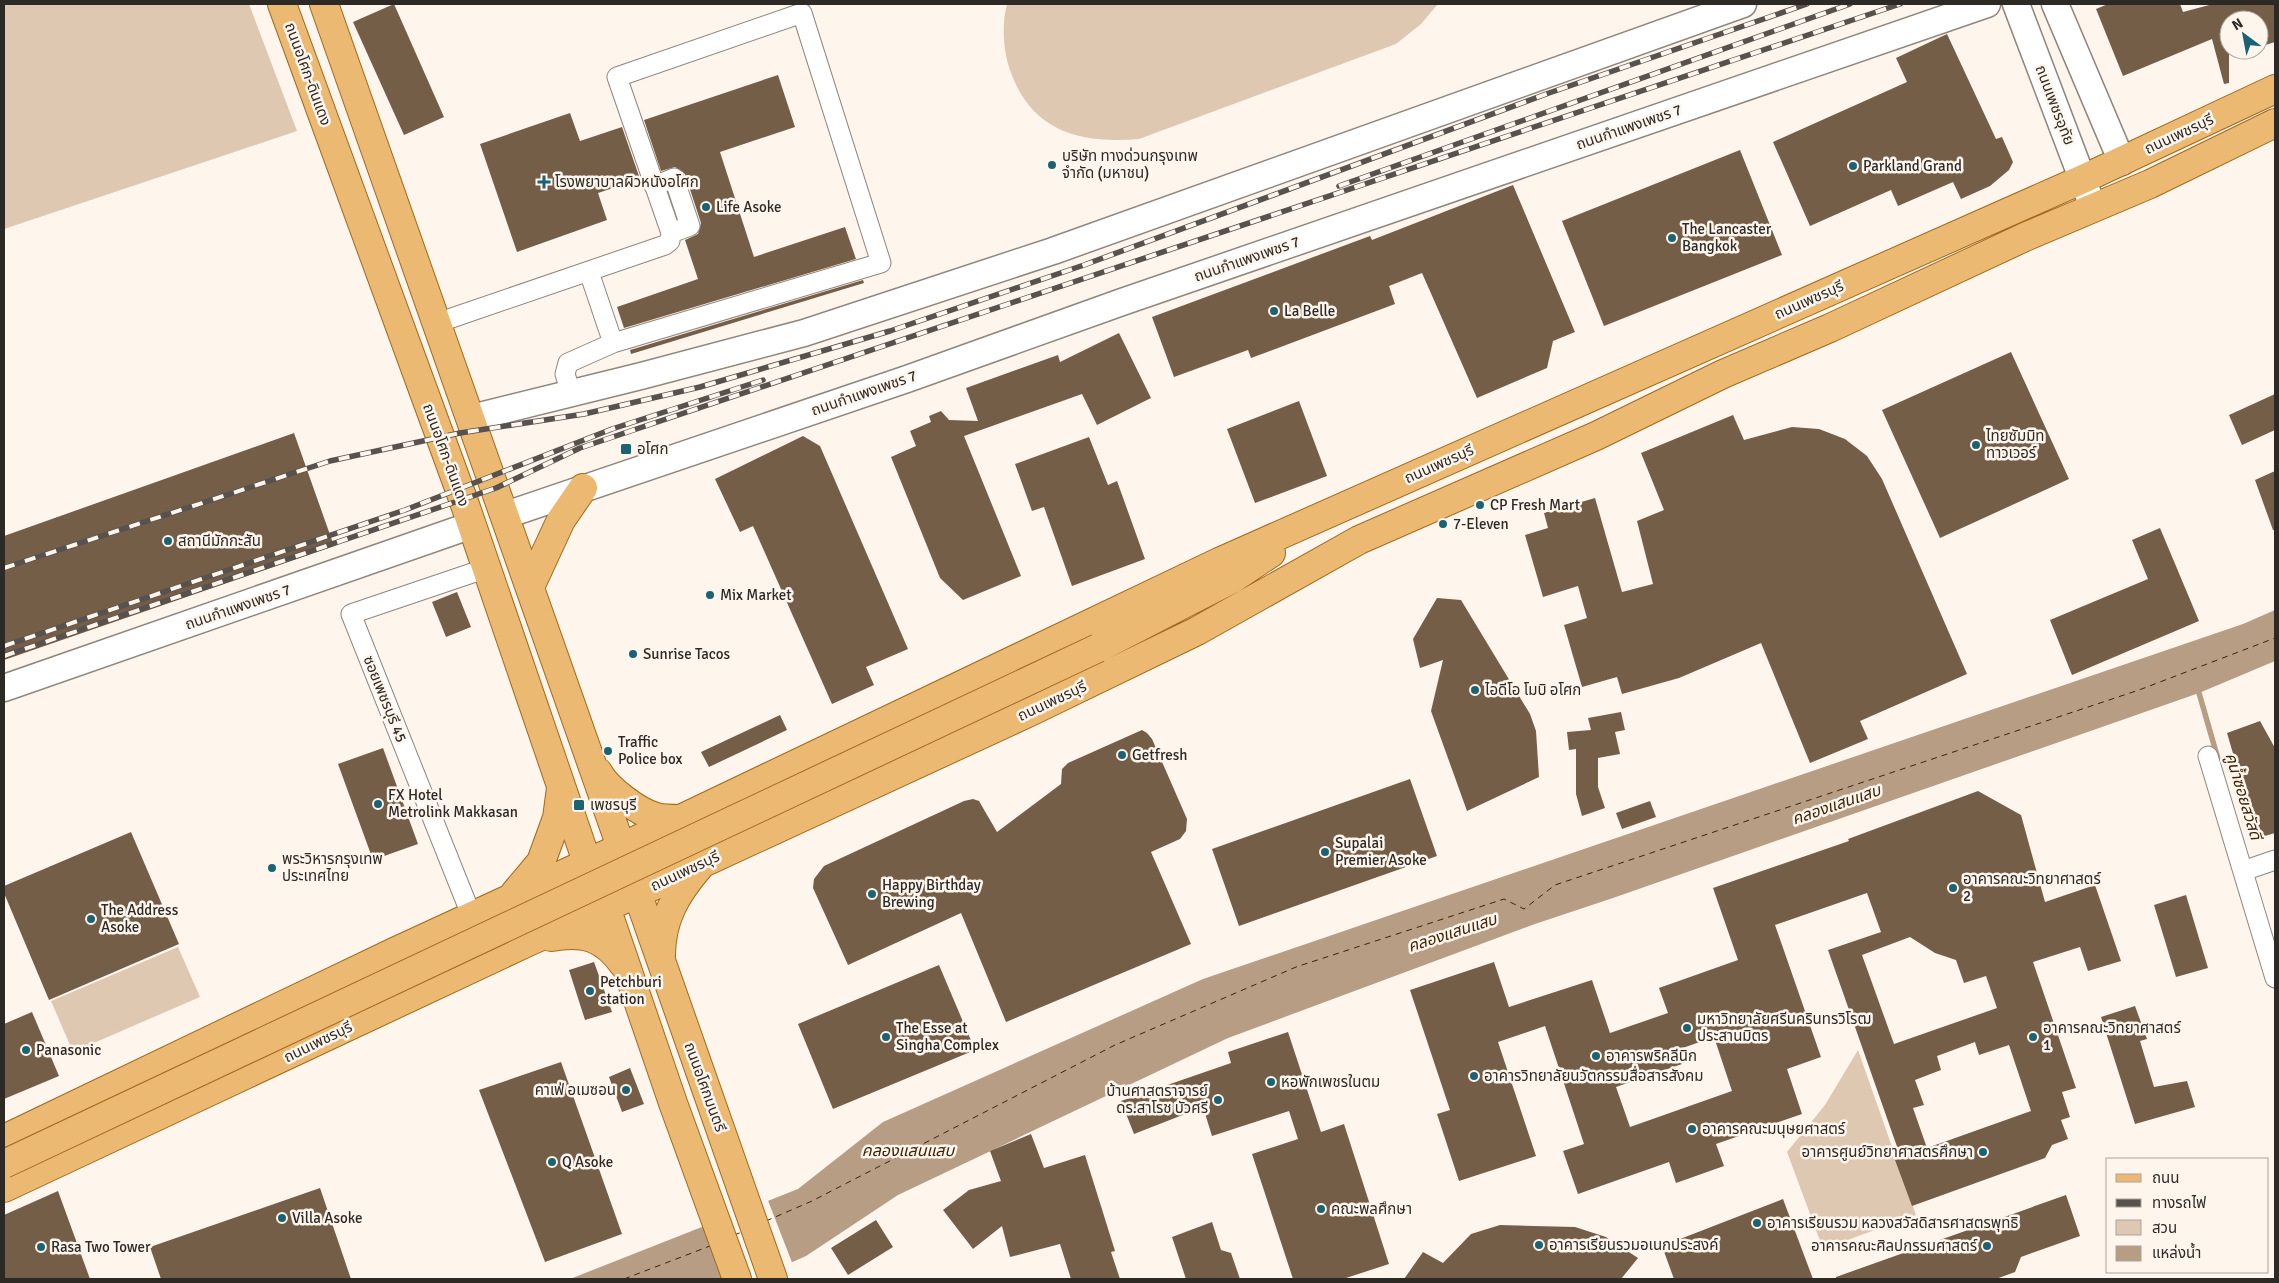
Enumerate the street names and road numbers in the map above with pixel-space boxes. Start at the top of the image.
street label: ถนนอโศก-ดินแดง [281,20,335,128]
street label: ถนนเพชรอุทัย [2032,62,2078,148]
street label: ถนนกำแพงเพชร 7 [1574,100,1684,154]
street label: ถนนเพชรบุรี [2142,110,2216,158]
street label: ถนนกำแพงเพชร 7 [1192,232,1302,286]
street label: ถนนเพชรบุรี [1772,277,1846,323]
street label: ถนนกำแพงเพชร 7 [809,366,919,420]
street label: ถนนอโศก-ดินแดง [419,401,473,509]
street label: ถนนเพชรบุรี [1402,441,1476,487]
street label: ถนนกำแพงเพชร 7 [183,580,293,634]
street label: ซอยเพชรบุรี 45 [359,653,411,745]
street label: ถนนเพชรบุรี [1015,677,1089,725]
street label: ถนนเพชรบุรี [648,847,722,895]
street label: ถนนเพชรบุรี [281,1018,355,1066]
street label: ถนนอโศกมนตรี [680,1040,730,1134]

